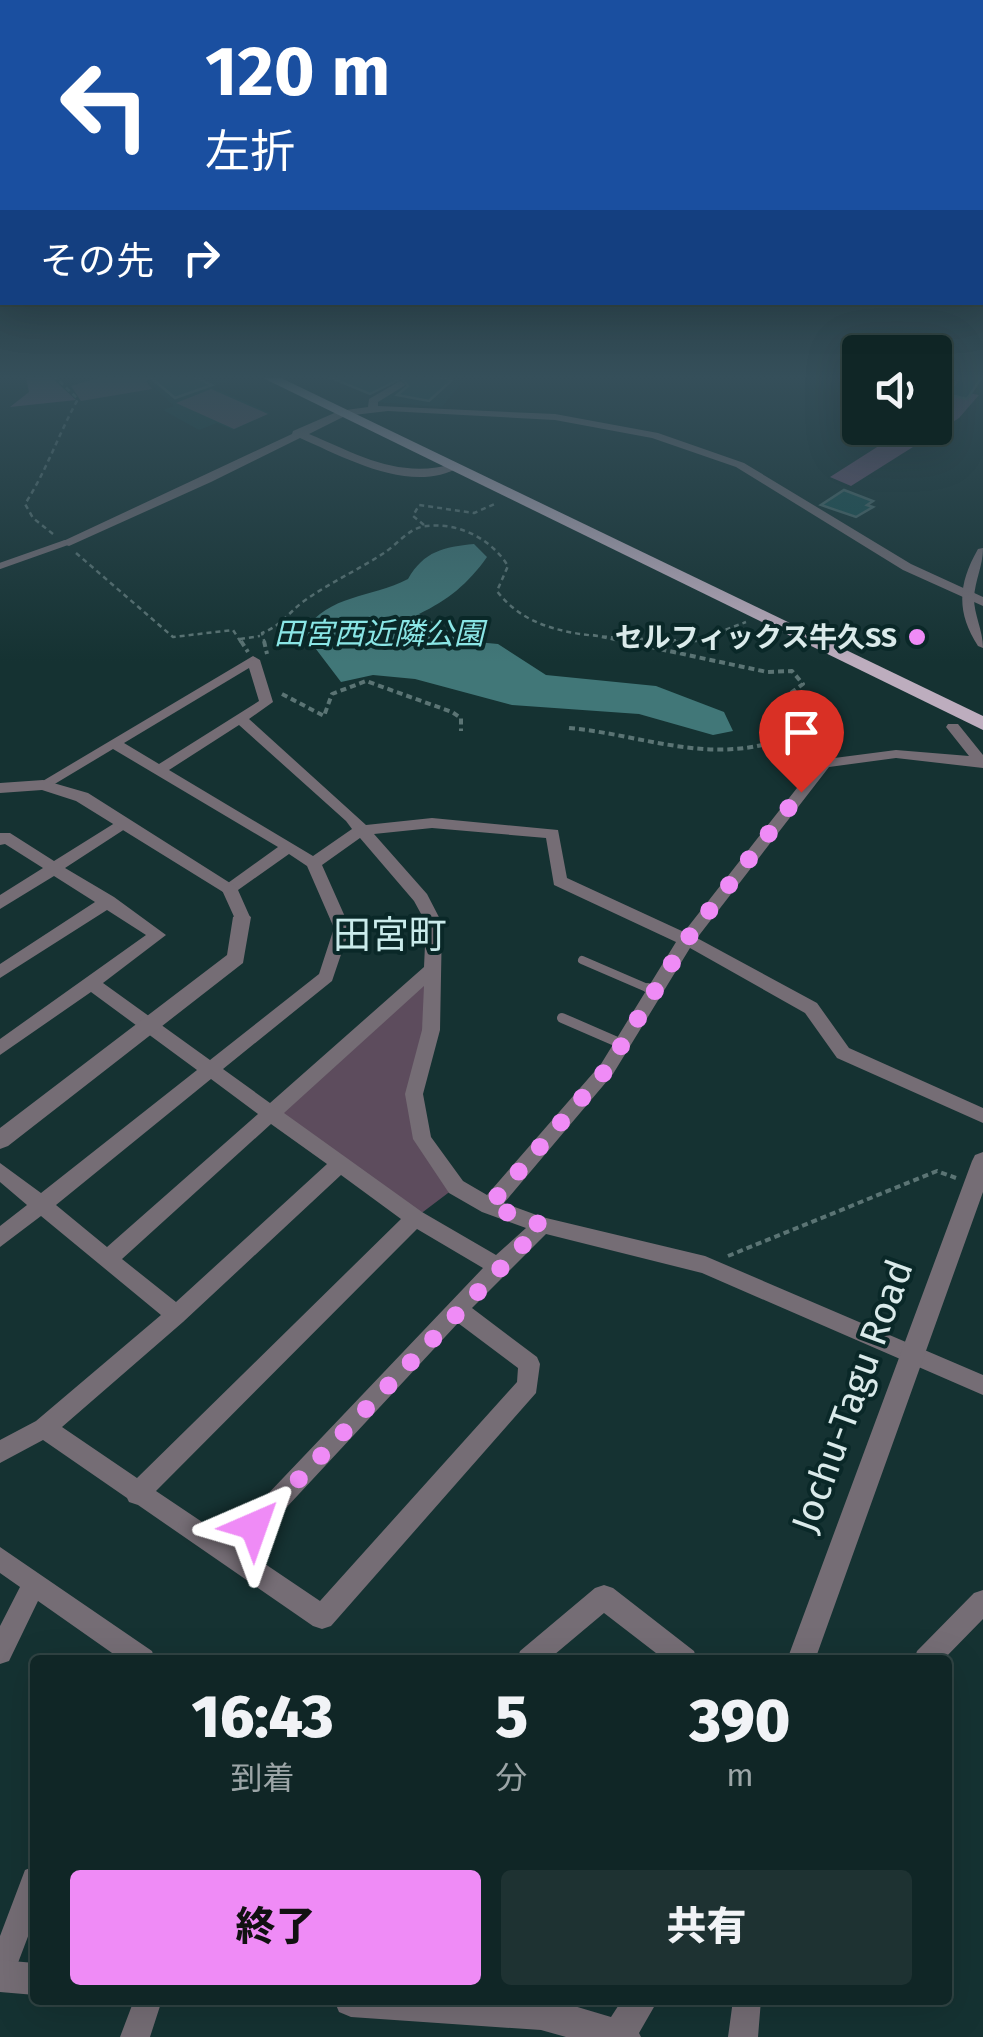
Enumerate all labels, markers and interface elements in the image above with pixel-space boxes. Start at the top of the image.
text: 120 m [205,30,390,114]
icon: left [40,40,170,170]
text: 左折 [205,125,295,179]
icon: right [174,230,229,285]
text: その先 [40,238,154,284]
map controls [842,335,952,445]
button: sound [842,335,952,445]
water label: 田宮西近隣公園 [274,616,488,652]
place label: セルフィックス牛久SS [615,621,897,654]
marker: セルフィックス牛久SS [906,626,928,648]
pin [759,690,844,793]
icon: arrive [774,705,829,760]
district label: 田宮町 [333,912,447,958]
street label: Jochu-Tagu Road [781,1253,923,1539]
position arrow [202,1474,306,1578]
text: 16:43 [192,1681,334,1753]
text: 5 [495,1681,528,1753]
text: 390 [690,1685,790,1757]
text: m [726,1756,754,1794]
text: 到着 [231,1759,295,1797]
text: 分 [496,1759,528,1797]
button: 終了 [70,1870,481,1985]
button: 共有 [501,1870,912,1985]

